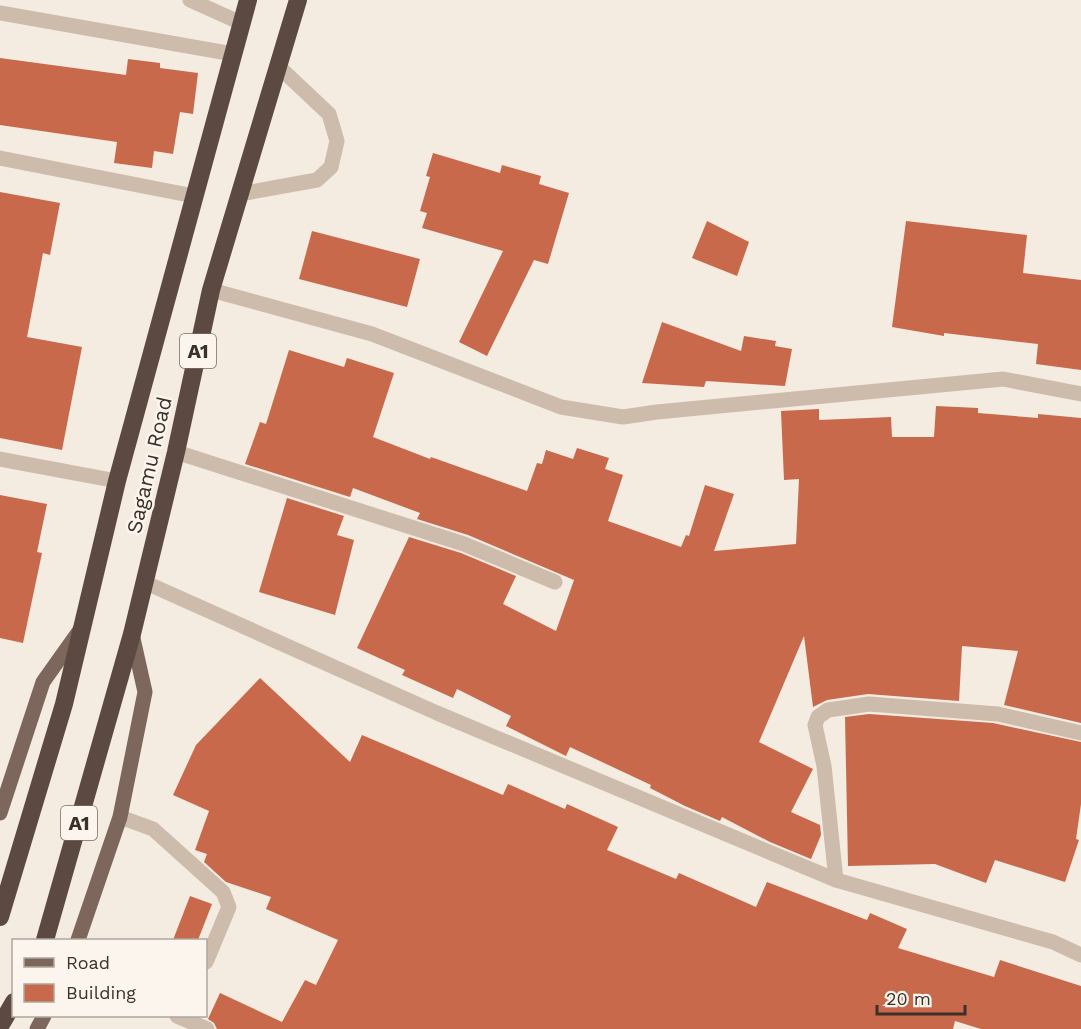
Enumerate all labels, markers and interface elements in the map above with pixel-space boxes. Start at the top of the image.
road number: A1 [180,334,216,368]
street label: Sagamu Road [121,394,177,536]
road number: A1 [61,806,97,840]
legend [12,939,207,1017]
text: Road [66,952,110,973]
scale bar [877,978,966,1016]
text: Building [66,982,136,1003]
text: 20 m [886,988,931,1009]

